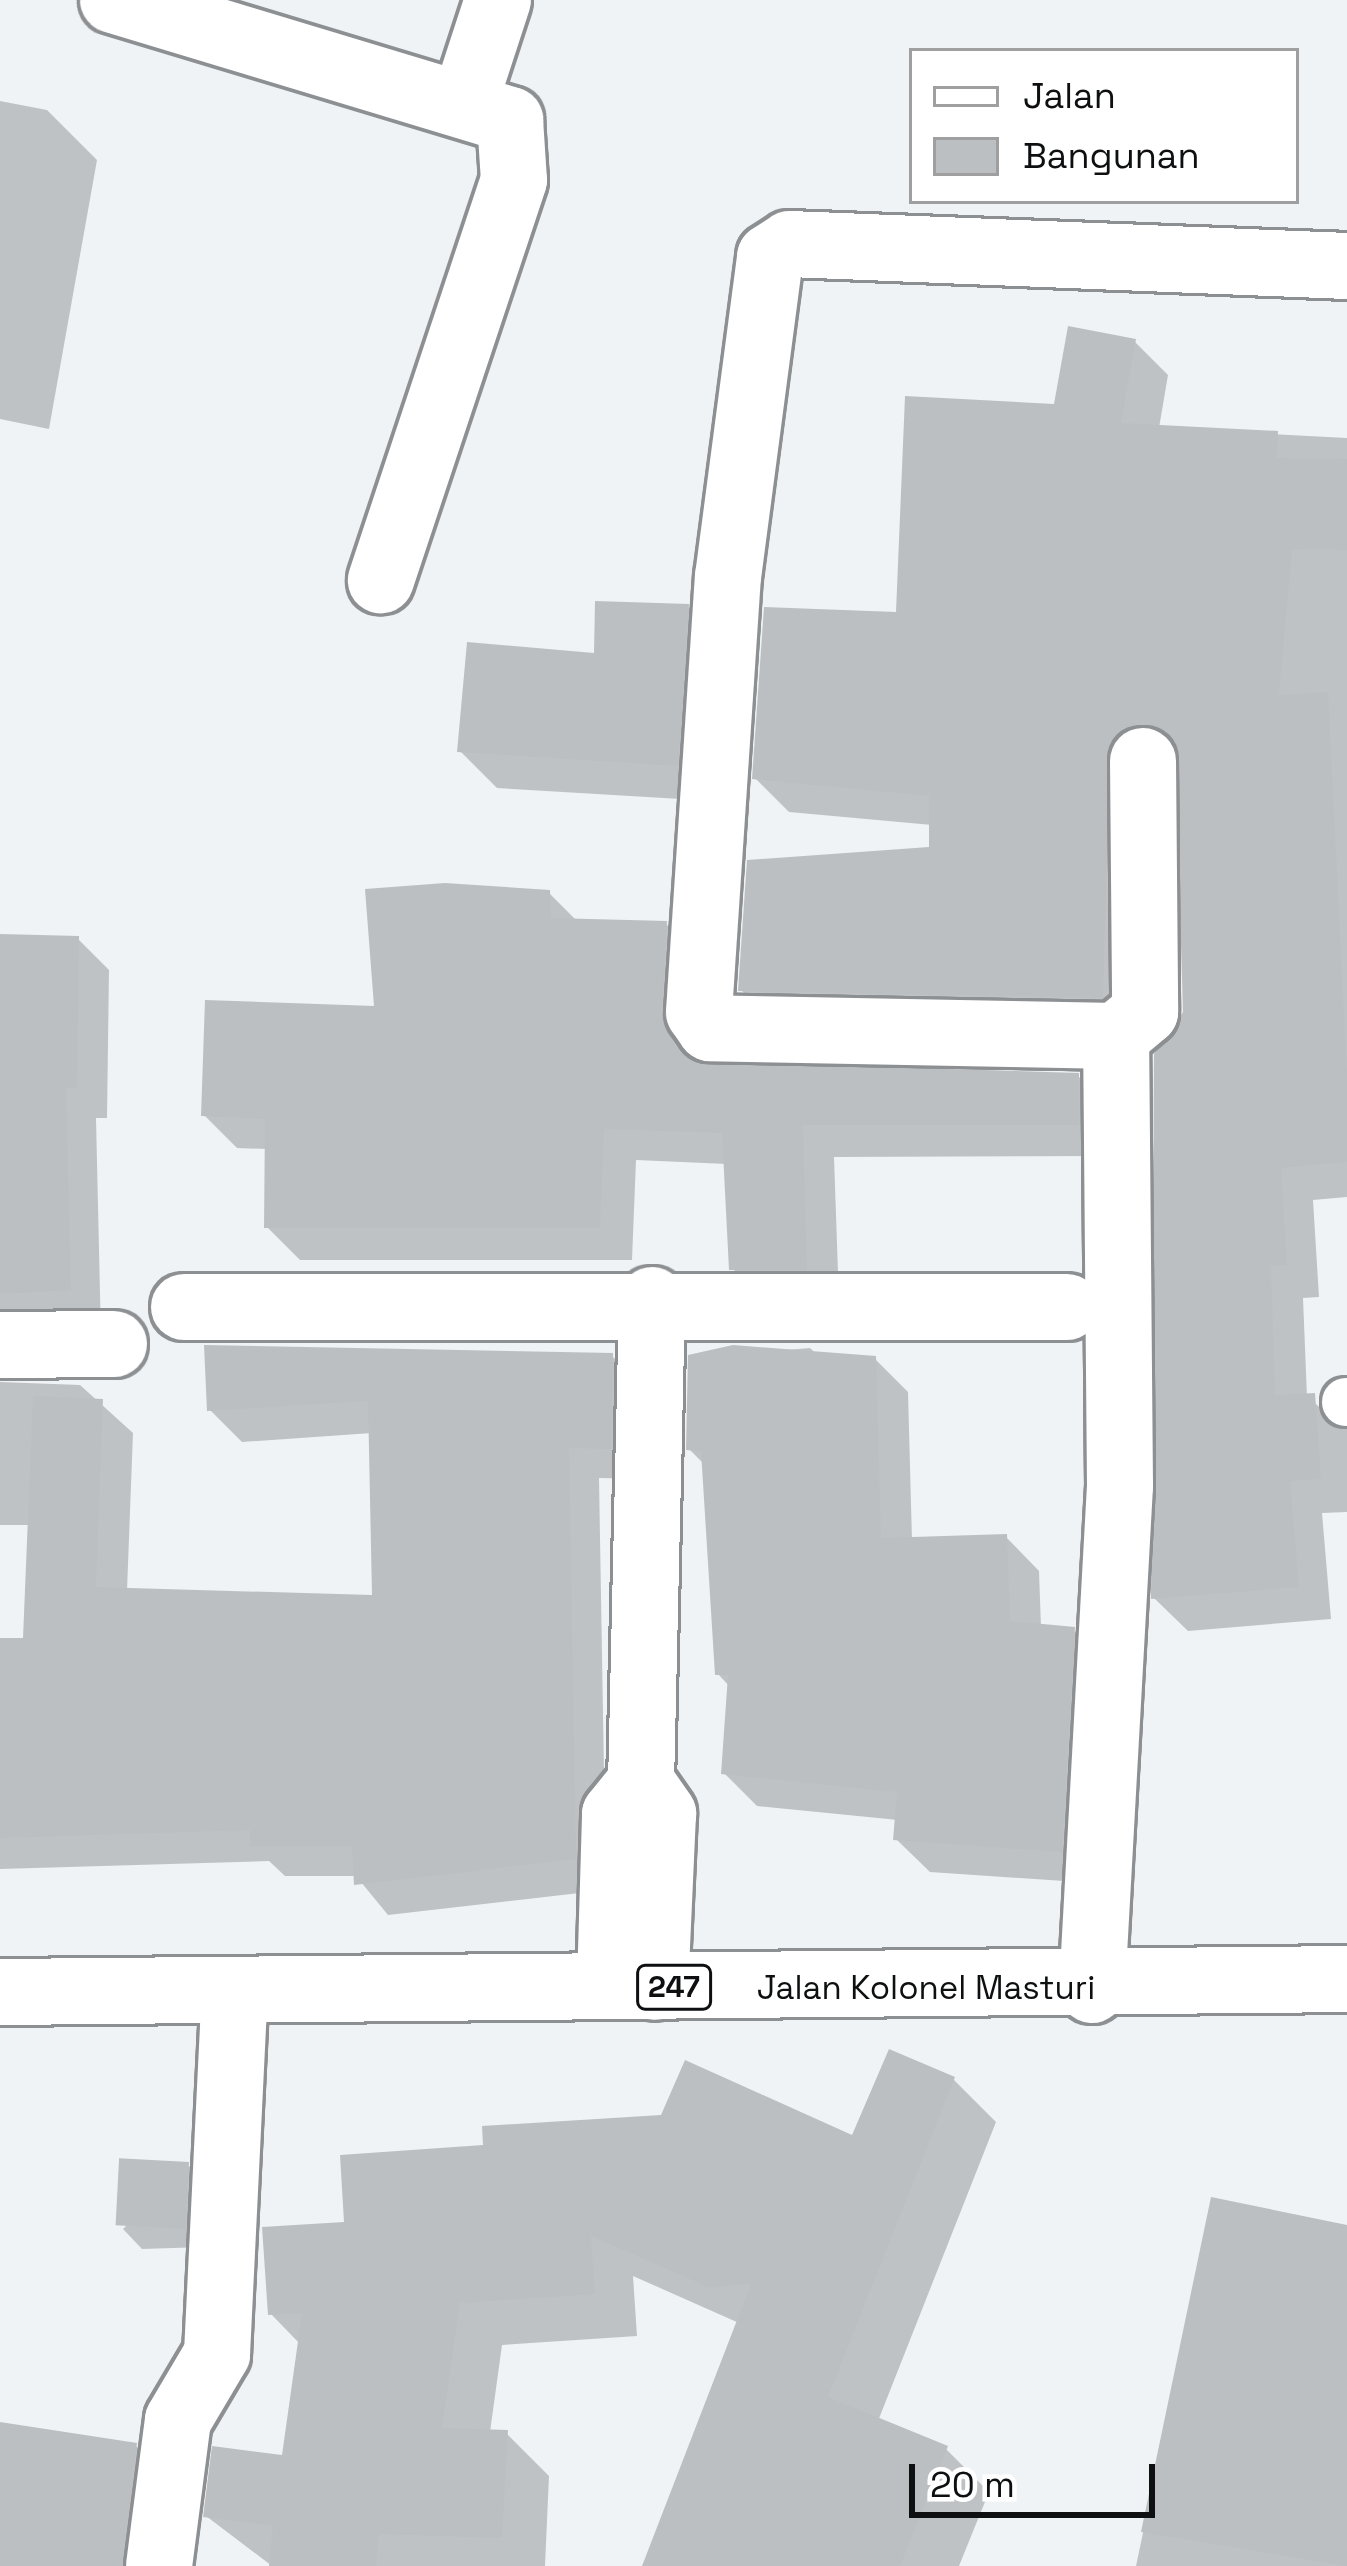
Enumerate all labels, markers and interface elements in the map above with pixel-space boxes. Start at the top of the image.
legend [909,48,1299,204]
text: Jalan [1023,73,1116,119]
text: Bangunan [1023,133,1200,179]
road number: 247 [635,1963,713,2011]
street label: Jalan Kolonel Masturi [757,1969,1095,2009]
scale bar [915,2440,1161,2514]
text: 20 m [930,2462,1015,2508]

